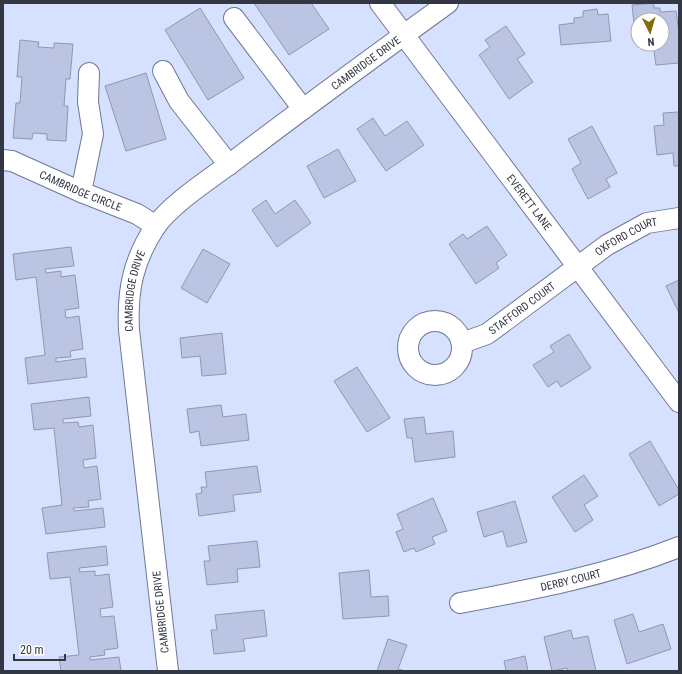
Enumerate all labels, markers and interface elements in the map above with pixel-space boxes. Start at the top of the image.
north arrow [630,12,670,52]
street label: CAMBRIDGE DRIVE [328,33,403,93]
text: N [647,35,655,48]
street label: CAMBRIDGE CIRCLE [38,168,124,214]
street label: EVERETT LANE [504,172,555,233]
street label: OXFORD COURT [592,215,658,258]
street label: CAMBRIDGE DRIVE [122,248,148,332]
street label: STAFFORD COURT [486,279,558,337]
street label: DERBY COURT [539,566,603,594]
street label: CAMBRIDGE DRIVE [150,570,172,654]
scale bar [14,636,65,662]
text: 20 m [20,643,44,657]

